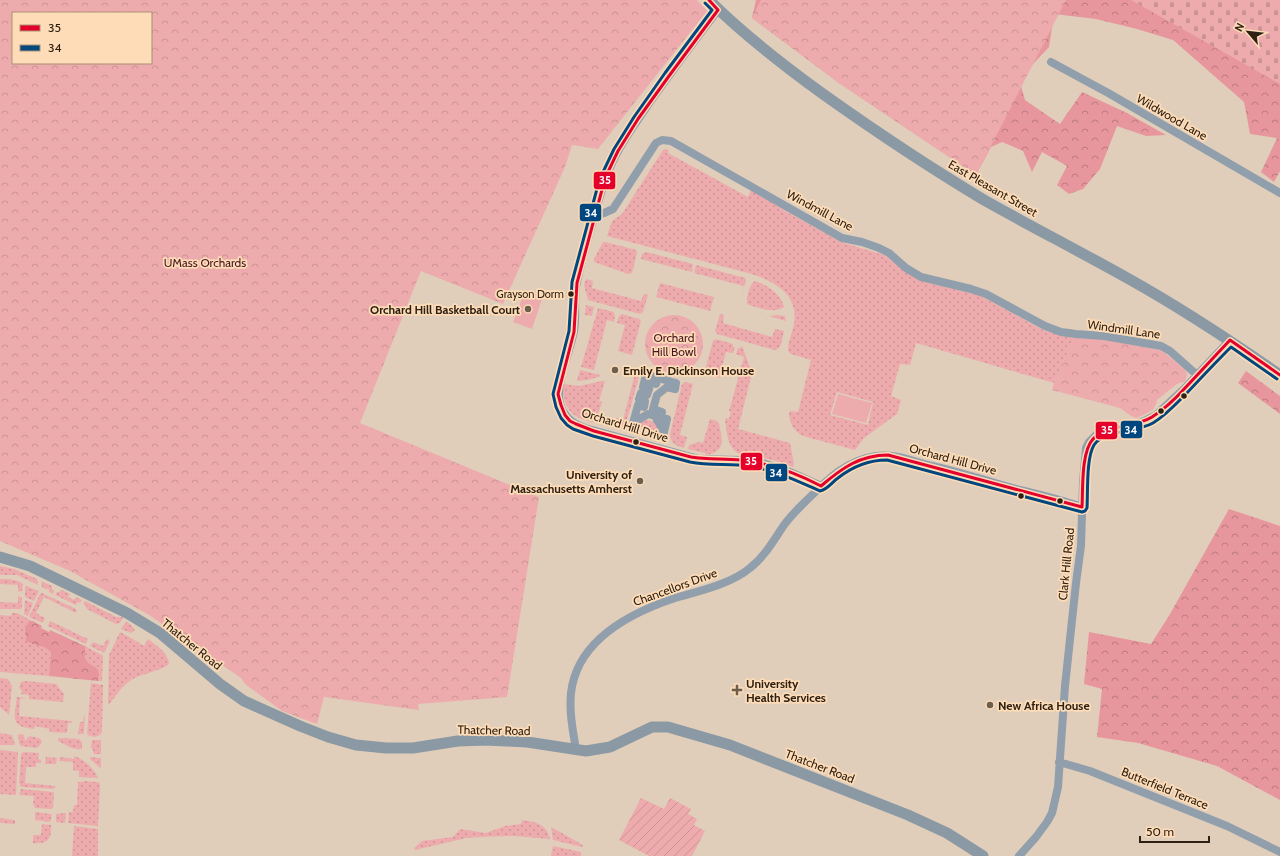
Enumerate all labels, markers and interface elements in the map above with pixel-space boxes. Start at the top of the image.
legend [12,12,152,64]
north arrow [1228,12,1268,52]
text: 35 [48,20,61,35]
text: N [1231,21,1247,34]
text: 34 [48,40,61,55]
street label: Wildwood Lane [1134,91,1210,143]
street label: East Pleasant Street [946,156,1040,220]
line badge: 35 [593,171,616,190]
text: 35 [599,173,611,187]
street label: Windmill Lane [784,186,856,234]
line badge: 34 [579,203,602,222]
text: 34 [585,206,598,220]
park label: UMass Orchards [164,255,246,270]
place label: Grayson Dorm [496,287,564,301]
marker: Grayson Dorm [566,289,576,299]
place label: Orchard Hill Basketball Court [370,302,520,317]
marker: Orchard Hill Basketball Court [523,304,533,314]
street label: Windmill Lane [1087,316,1161,342]
park label: Orchard Hill Bowl [652,330,696,359]
place label: Emily E. Dickinson House [623,363,754,378]
marker: Emily E. Dickinson House [610,365,620,375]
unlabelled marker [1179,391,1189,401]
street label: Orchard Hill Drive [580,405,670,445]
unlabelled marker [1156,406,1166,416]
line badge: 34 [1120,420,1143,439]
line badge: 35 [1095,421,1118,440]
text: 35 [1101,423,1113,437]
text: 34 [1125,423,1138,437]
unlabelled marker [631,437,641,447]
street label: Orchard Hill Drive [908,440,998,478]
line badge: 35 [740,452,763,471]
text: 35 [745,454,757,468]
line badge: 34 [765,463,788,482]
text: 34 [770,466,783,480]
place label: University of Massachusetts Amherst [510,467,632,496]
marker: University of Massachusetts Amherst [635,476,645,486]
unlabelled marker [1016,491,1026,501]
unlabelled marker [1055,496,1065,506]
street label: Clark Hill Road [1055,527,1077,601]
street label: Chancellors Drive [631,565,719,609]
street label: Thatcher Road [159,615,225,673]
place label: University Health Services [746,676,826,705]
marker: University Health Services [731,684,743,696]
place label: New Africa House [998,698,1090,713]
marker: New Africa House [985,700,995,710]
street label: Thatcher Road [457,722,531,738]
street label: Thatcher Road [783,746,857,786]
street label: Butterfield Terrace [1119,764,1211,812]
scale bar [1140,818,1209,844]
text: 50 m [1146,824,1174,839]

